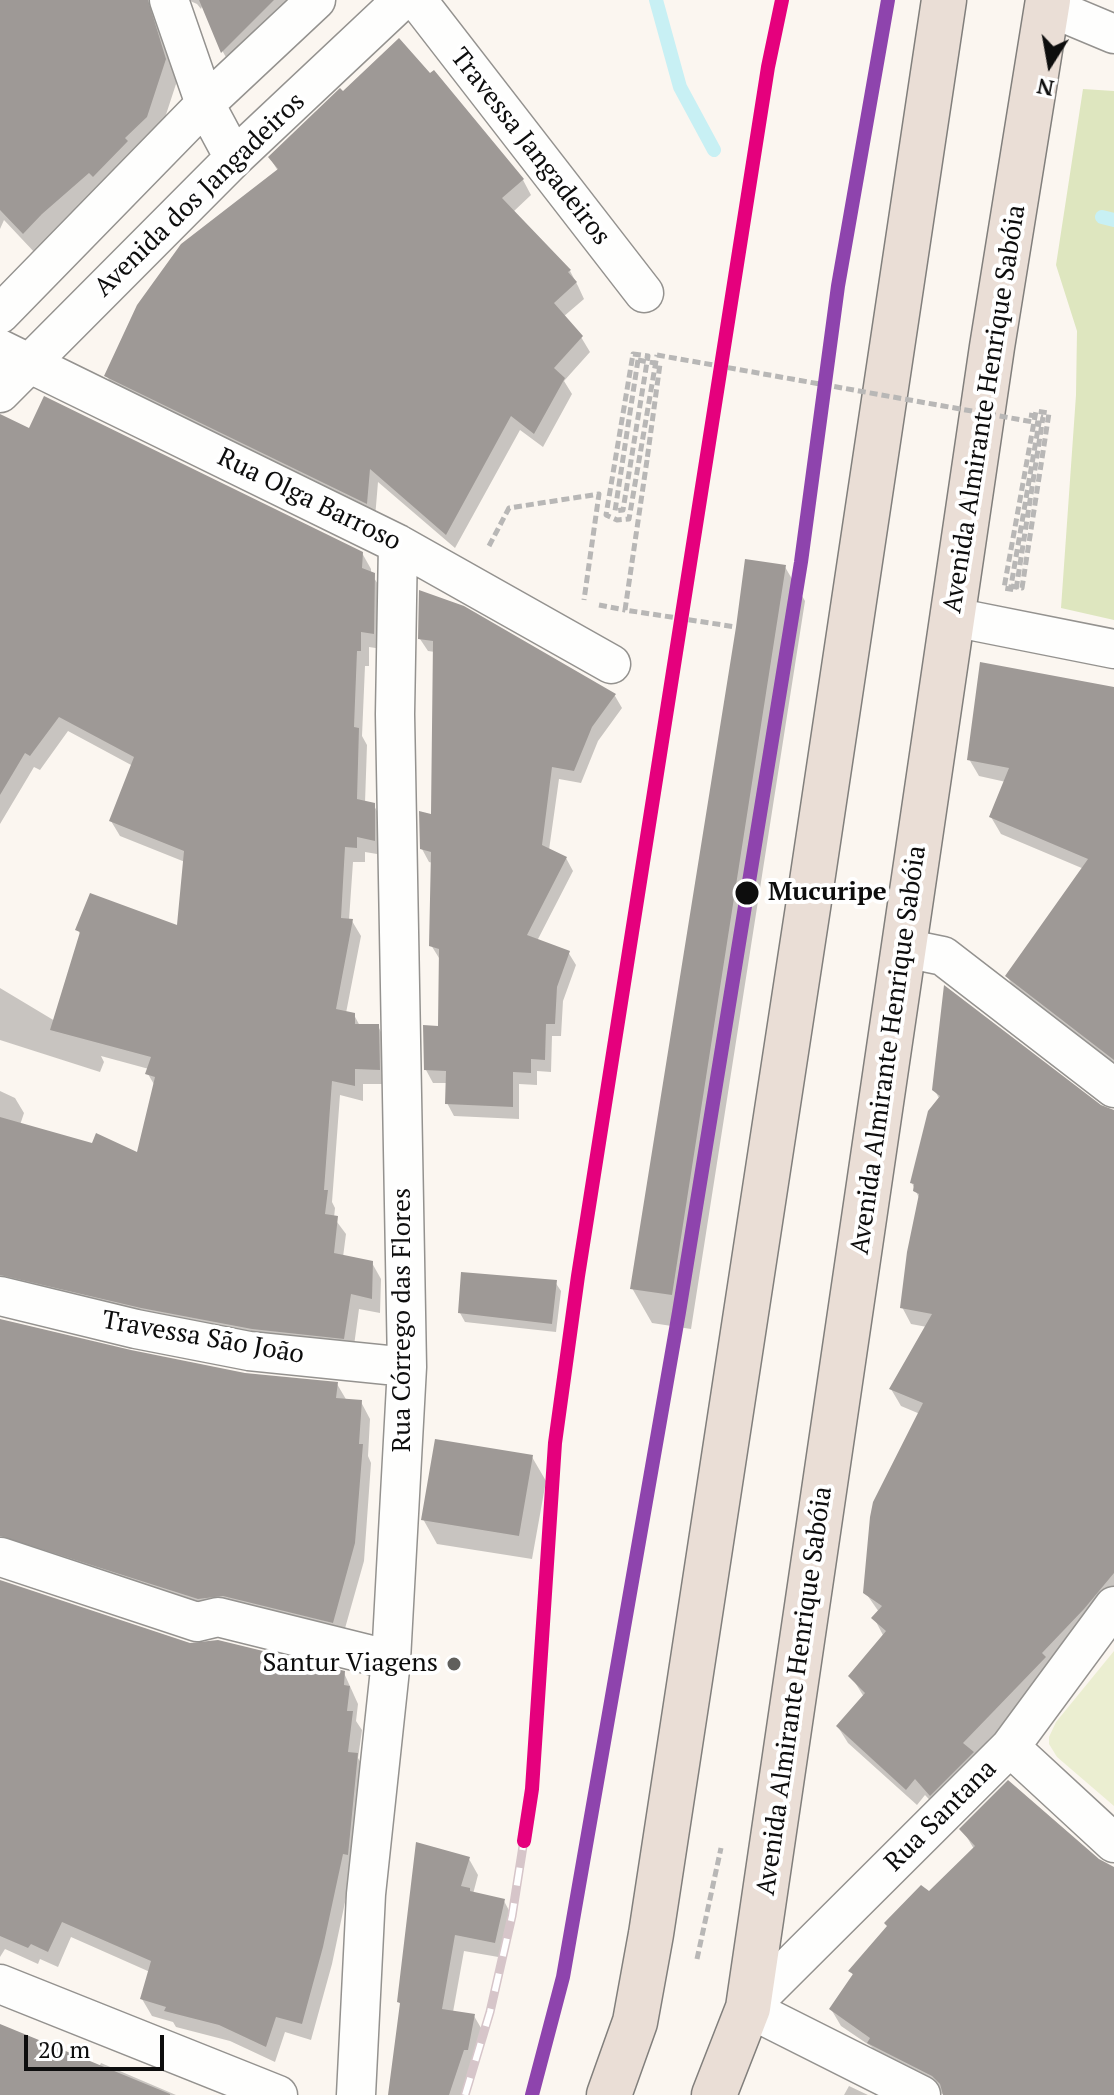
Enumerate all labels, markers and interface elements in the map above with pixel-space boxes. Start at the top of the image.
north arrow [1010,24,1090,104]
street label: Travessa Jangadeiros [443,42,617,252]
text: N [1034,72,1056,104]
street label: Avenida dos Jangadeiros [88,86,312,304]
street label: Avenida Almirante Henrique Sabóia [937,203,1033,615]
street label: Rua Olga Barroso [212,442,406,558]
street label: Avenida Almirante Henrique Sabóia [845,844,933,1256]
place label: Mucuripe [768,877,887,909]
marker: Mucuripe [733,879,761,907]
street label: Rua Córrego das Flores [387,1188,419,1452]
street label: Travessa São João [99,1305,307,1371]
street label: Avenida Almirante Henrique Sabóia [751,1485,839,1897]
place label: Santur Viagens [262,1648,438,1680]
marker: Santur Viagens [445,1655,463,1673]
street label: Rua Santana [879,1754,1003,1878]
scale bar [28,2019,168,2069]
text: 20 m [38,2033,90,2065]

